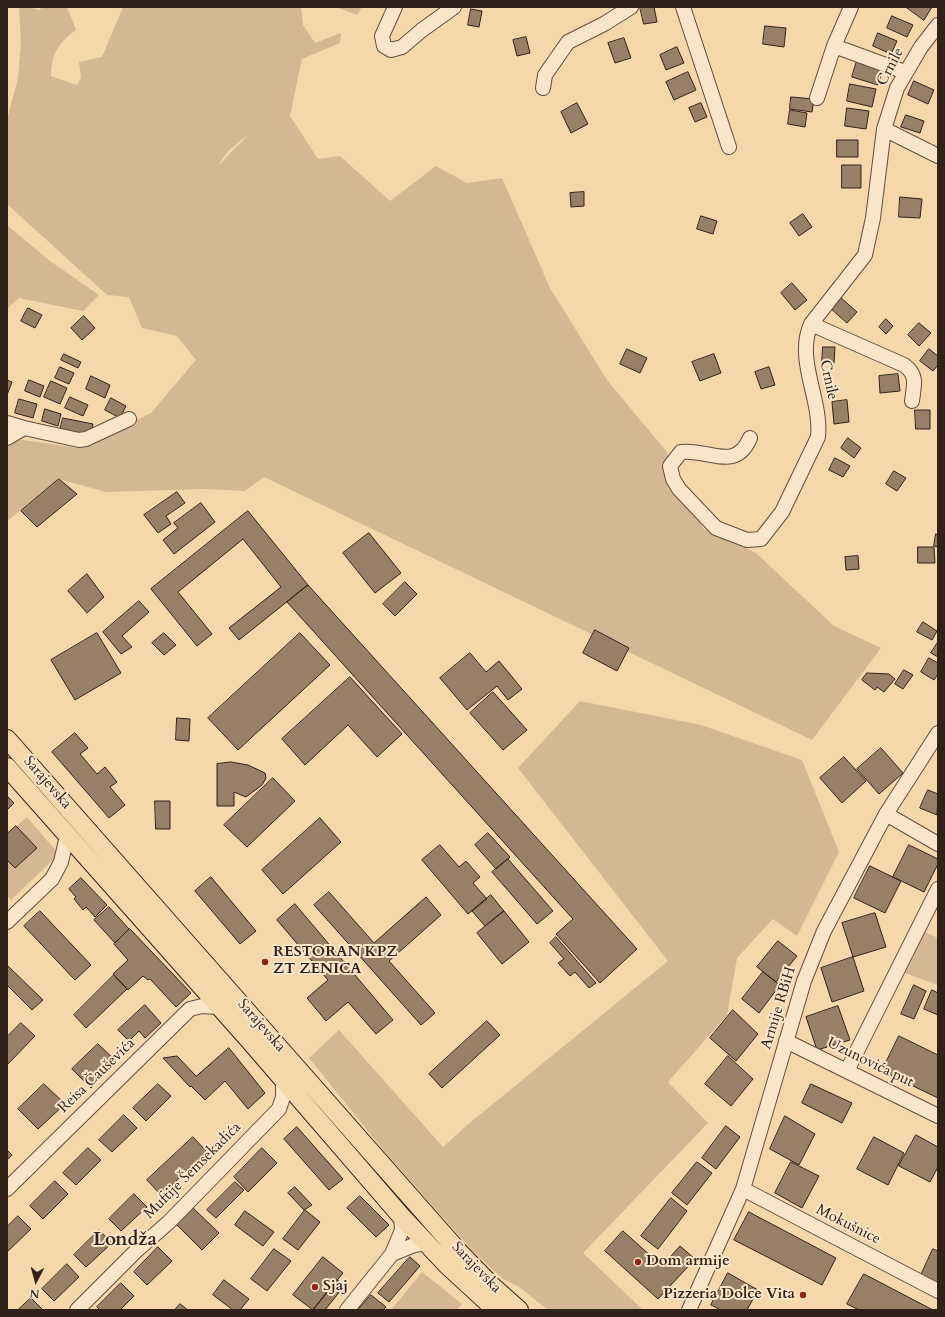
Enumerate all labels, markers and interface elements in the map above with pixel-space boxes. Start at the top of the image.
street label: Crnile [874,45,908,89]
street label: Crnile [815,358,841,402]
street label: Sarajevska [19,753,75,813]
place label: RESTORAN KPZ ZT ZENICA [273,944,398,979]
marker: RESTORAN KPZ ZT ZENICA [260,957,270,967]
street label: Armije RBiH [758,965,800,1051]
street label: Sarajevska [233,996,289,1056]
street label: Uzunovića put [824,1034,916,1092]
street label: Reisa Čauševića [55,1035,139,1117]
street label: Muftije Šemsekadića [141,1119,245,1223]
street label: Mokušnice [813,1201,883,1249]
district label: Londža [93,1230,157,1252]
street label: Sarajevska [447,1239,505,1297]
place label: Dom armije [646,1253,730,1271]
marker: Dom armije [633,1257,643,1267]
north arrow [16,1261,56,1301]
place label: Sjaj [323,1278,348,1296]
marker: Sjaj [310,1282,320,1292]
text: N [29,1285,40,1301]
place label: Pizzeria Dolce Vita [663,1286,795,1304]
marker: Pizzeria Dolce Vita [798,1290,808,1300]

